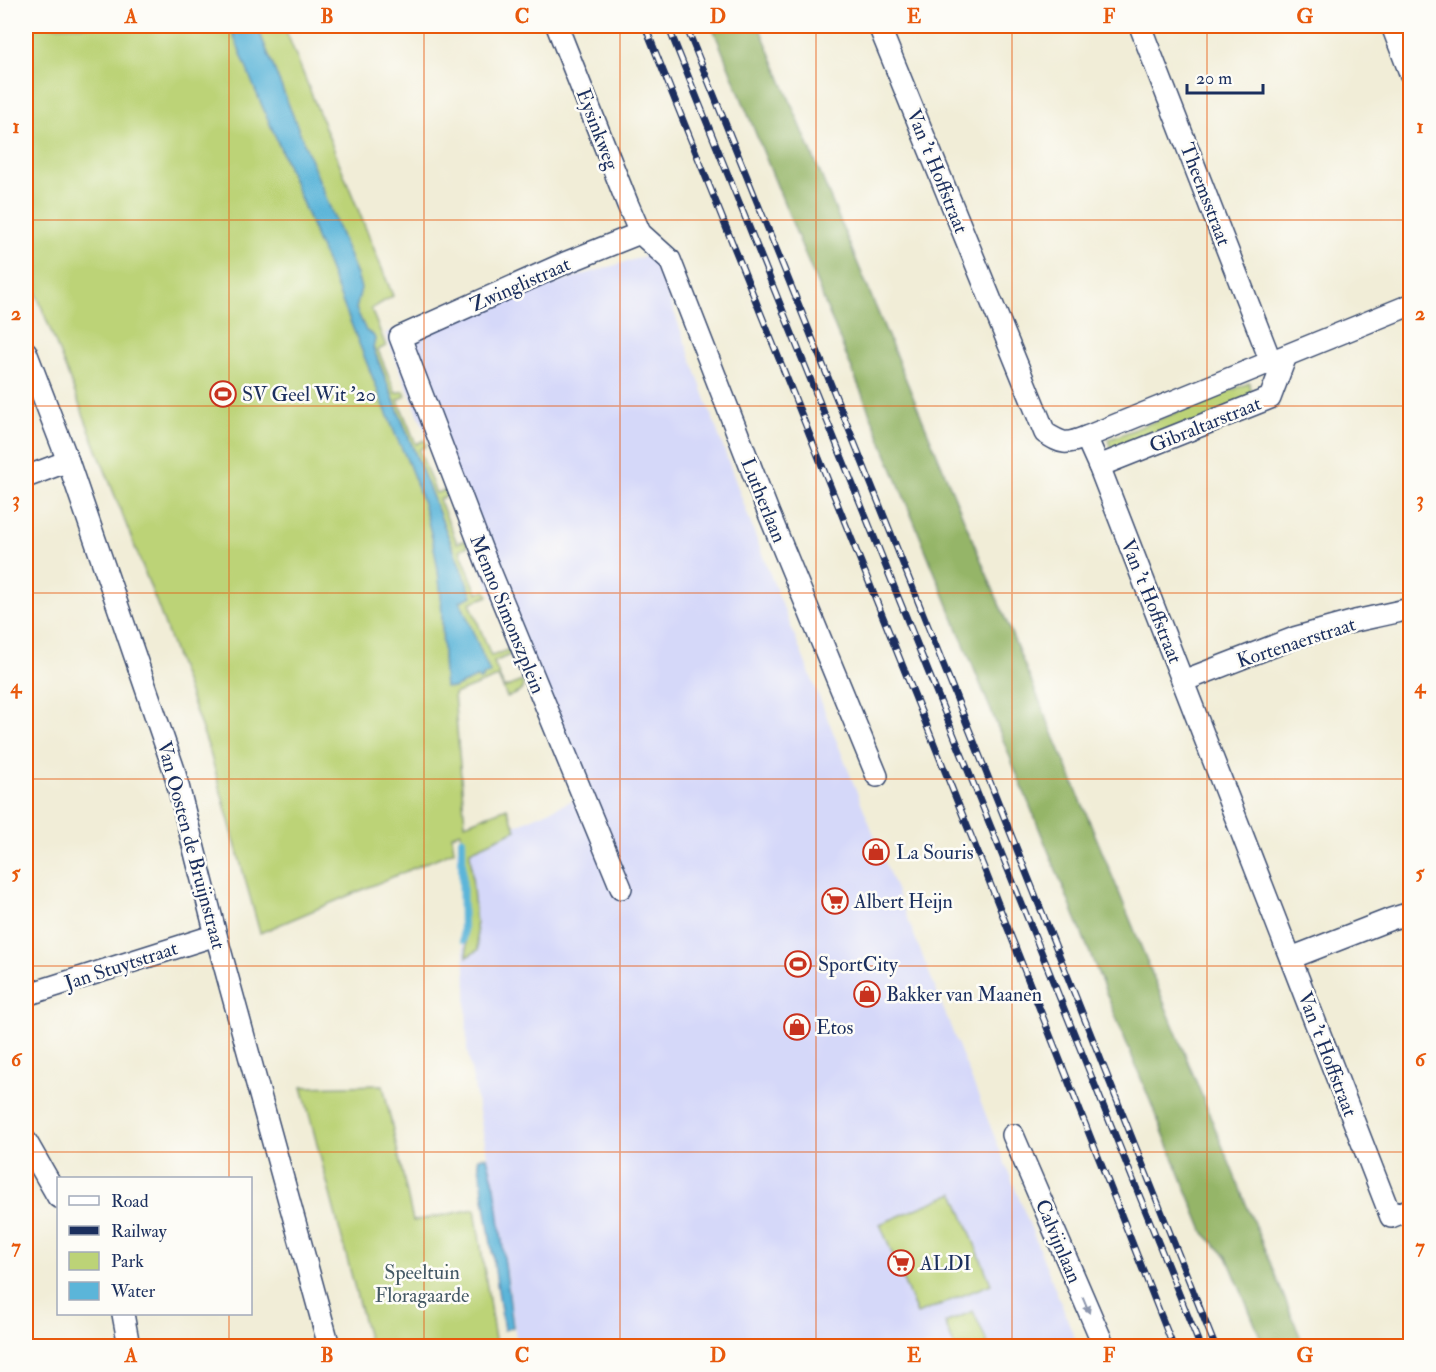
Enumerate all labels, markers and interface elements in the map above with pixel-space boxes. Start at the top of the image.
text: A [124,4,138,29]
text: B [320,4,334,29]
text: C [515,4,529,29]
text: D [710,4,726,29]
text: E [907,4,922,29]
text: F [1103,4,1116,29]
text: G [1297,4,1314,29]
scale bar [1187,57,1264,95]
text: 20 m [1196,67,1232,90]
street label: Eysinkweg [571,85,625,175]
street label: Van 't Hoffstraat [901,105,974,237]
text: 1 [12,114,20,139]
text: 1 [1416,114,1424,139]
street label: Theemsstraat [1174,139,1237,250]
street label: Zwinglistraat [466,251,575,318]
text: 2 [11,301,21,326]
text: 2 [1415,301,1425,326]
sports icon: SV Geel Wit '20 [208,379,238,409]
place label: SV Geel Wit '20 [242,382,376,407]
street label: Gibraltarstraat [1146,391,1265,458]
street label: Lutherlaan [735,454,792,546]
text: 3 [12,487,20,512]
text: 3 [1416,487,1424,512]
street label: Menno Simonszplein [463,531,551,698]
street label: Van 't Hoffstraat [1115,535,1188,667]
street label: Kortenaerstraat [1234,611,1359,673]
text: 4 [10,674,23,699]
text: 4 [1414,674,1427,699]
street label: Van Oosten de Bruijnstraat [152,738,231,952]
shop icon: La Souris [861,837,891,867]
place label: La Souris [896,840,974,865]
text: 5 [12,860,22,885]
text: 5 [1416,860,1426,885]
supermarket icon: Albert Heijn [820,886,850,916]
place label: Albert Heijn [853,889,953,914]
street label: Jan Stuytstraat [61,935,181,996]
sports icon: SportCity [783,949,813,979]
place label: SportCity [818,952,899,978]
shop icon: Bakker van Maanen [852,979,882,1009]
place label: Bakker van Maanen [886,982,1042,1007]
street label: Van 't Hoffstraat [1292,988,1363,1121]
shop icon: Etos [782,1012,812,1042]
place label: Etos [816,1015,853,1040]
text: 6 [11,1047,23,1072]
text: 6 [1415,1047,1427,1072]
legend [57,1177,252,1315]
text: Road [111,1190,149,1213]
street label: Calvijnlaan [1030,1196,1087,1287]
text: Railway [111,1220,168,1243]
text: 7 [11,1234,21,1259]
text: 7 [1415,1234,1425,1259]
supermarket icon: ALDI [886,1248,916,1278]
text: Park [111,1250,144,1273]
place label: ALDI [919,1251,971,1276]
park label: Speeltuin Floragaarde [375,1260,469,1308]
text: Water [110,1280,155,1303]
one-way arrow [1082,1296,1091,1313]
text: A [124,1343,138,1368]
text: B [320,1343,334,1368]
text: C [515,1343,529,1368]
text: D [710,1343,726,1368]
text: E [907,1343,922,1368]
text: F [1103,1343,1116,1368]
text: G [1297,1343,1314,1368]

